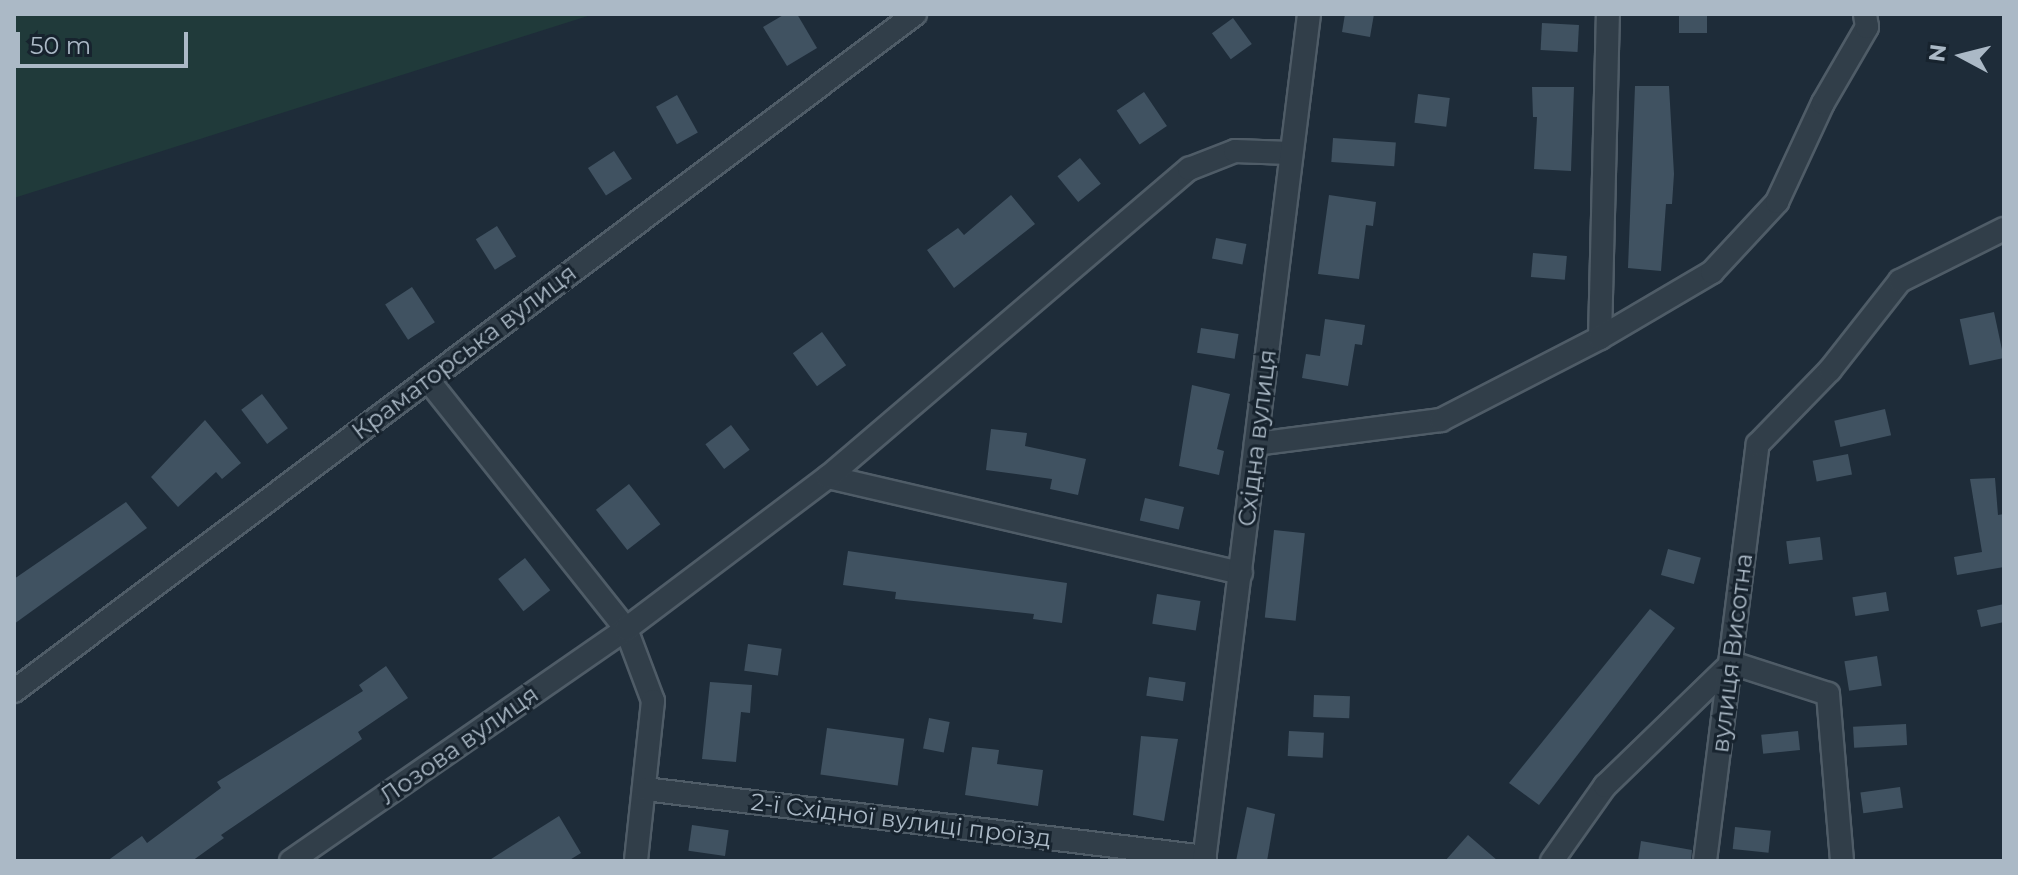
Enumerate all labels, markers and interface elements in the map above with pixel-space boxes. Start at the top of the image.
scale bar [20,16,192,66]
north arrow [1922,16,2002,96]
text: 50 m [30,31,91,60]
text: N [1923,43,1952,63]
street label: Краматорська вулиця [346,258,582,446]
street label: Східна вулиця [1232,348,1282,528]
street label: вулиця Висотна [1705,552,1759,754]
street label: Лозова вулиця [374,680,544,810]
street label: 2-ї Східної вулиці проїзд [749,787,1053,853]

